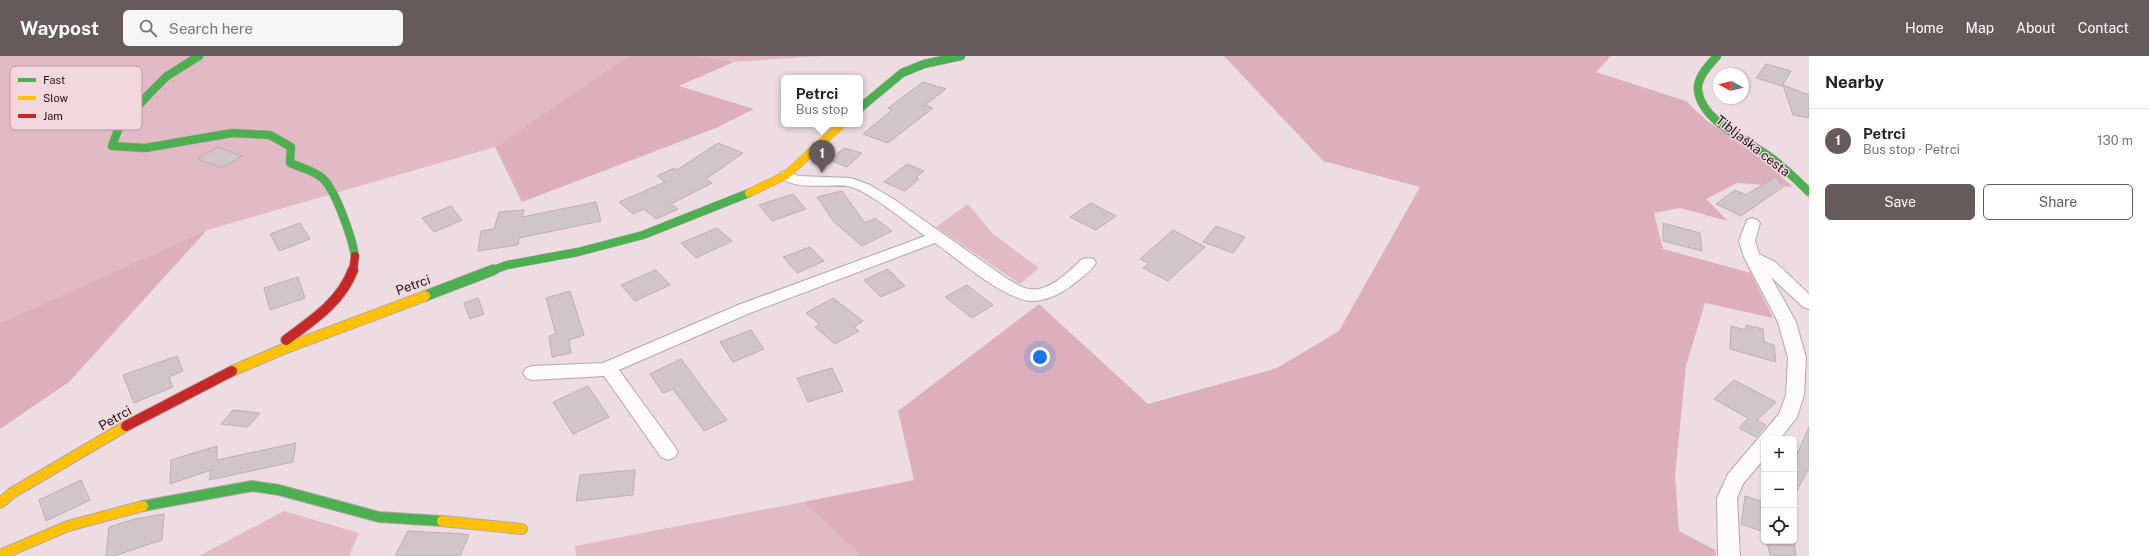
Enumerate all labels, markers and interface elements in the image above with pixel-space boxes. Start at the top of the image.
search box [123,10,403,46]
text: Waypost [20,17,99,39]
icon: search [137,17,159,39]
text: Search here [169,20,253,37]
text: Home [1905,20,1944,36]
text: Map [1966,20,1994,36]
text: About [2016,20,2056,36]
text: Contact [2078,20,2129,36]
legend [10,66,142,130]
north arrow [1713,68,1749,104]
text: Nearby [1825,72,1884,92]
text: Fast [43,74,65,86]
popup [781,75,863,127]
text: Petrci [796,85,838,102]
text: Slow [43,92,69,104]
text: Bus stop [796,102,848,117]
text: Jam [43,110,63,122]
street label: Tibljaška cesta [1713,112,1793,180]
text: Petrci [1863,125,1906,142]
text: 1 [1835,133,1841,148]
text: 130 m [2097,133,2133,148]
pin: 1 [809,140,835,173]
text: Bus stop · Petrci [1863,142,1960,157]
button: Save [1825,184,1975,220]
button: Share [1983,184,2133,220]
street label: Petrci [394,272,432,298]
your location [1030,347,1050,367]
street label: Petrci [96,403,134,433]
map controls [1761,436,1797,544]
button: + [1761,436,1797,472]
button: − [1761,472,1797,508]
button: locate [1761,508,1797,544]

